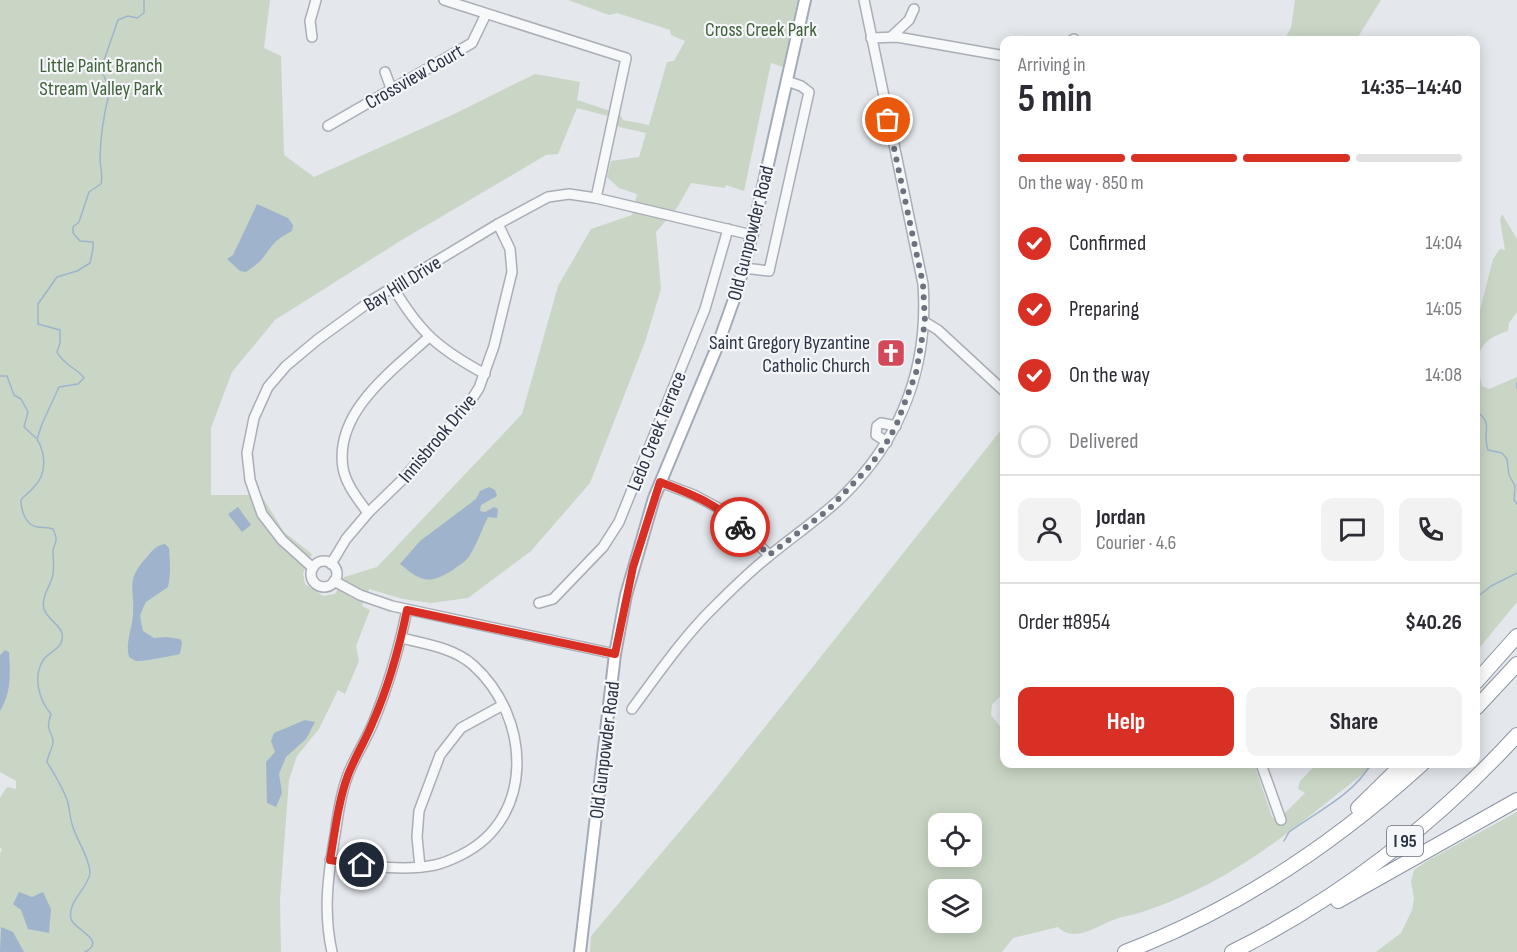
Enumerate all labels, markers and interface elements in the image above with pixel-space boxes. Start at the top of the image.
park label: Cross Creek Park [705,18,817,42]
street label: Crossview Court [361,39,468,115]
text: Arriving in [1018,53,1086,77]
park label: Little Paint Branch Stream Valley Park [39,54,163,101]
text: 14:35–14:40 [1361,74,1462,101]
text: 5 min [1018,76,1092,123]
pin [862,94,913,145]
icon: bag [871,103,904,136]
street label: Old Gunpowder Road [723,163,779,303]
text: On the way · 850 m [1018,171,1144,195]
icon: check [1018,227,1051,260]
text: Confirmed [1069,230,1146,257]
text: 14:04 [1426,231,1462,255]
street label: Bay Hill Drive [359,251,446,317]
icon: check [1018,293,1051,326]
text: Preparing [1069,296,1139,323]
text: 14:05 [1426,297,1462,321]
place label: Saint Gregory Byzantine Catholic Church [709,331,870,378]
church icon: Saint Gregory Byzantine Catholic Church [875,337,907,369]
icon: check [1018,359,1051,392]
text: On the way [1069,362,1150,389]
text: 14:08 [1425,363,1462,387]
street label: Ledo Creek Terrace [622,368,692,495]
street label: Innisbrook Drive [394,390,482,488]
text: Delivered [1069,428,1138,455]
courier [710,497,770,557]
button: person [1018,498,1081,561]
button: chat [1321,498,1384,561]
button: phone [1399,498,1462,561]
text: Jordan [1096,504,1145,531]
icon: bike [724,511,757,544]
text: Courier · 4.6 [1096,531,1176,555]
text: Order #8954 [1018,609,1110,636]
text: $40.26 [1405,609,1462,636]
street label: Old Gunpowder Road [585,680,625,820]
button: Help [1018,687,1234,756]
button: Share [1246,687,1462,756]
map controls [928,813,982,933]
button: locate [928,813,982,867]
road number: I 95 [1387,826,1423,856]
pin [336,839,387,890]
icon: home [345,848,378,881]
button: layers [928,879,982,933]

